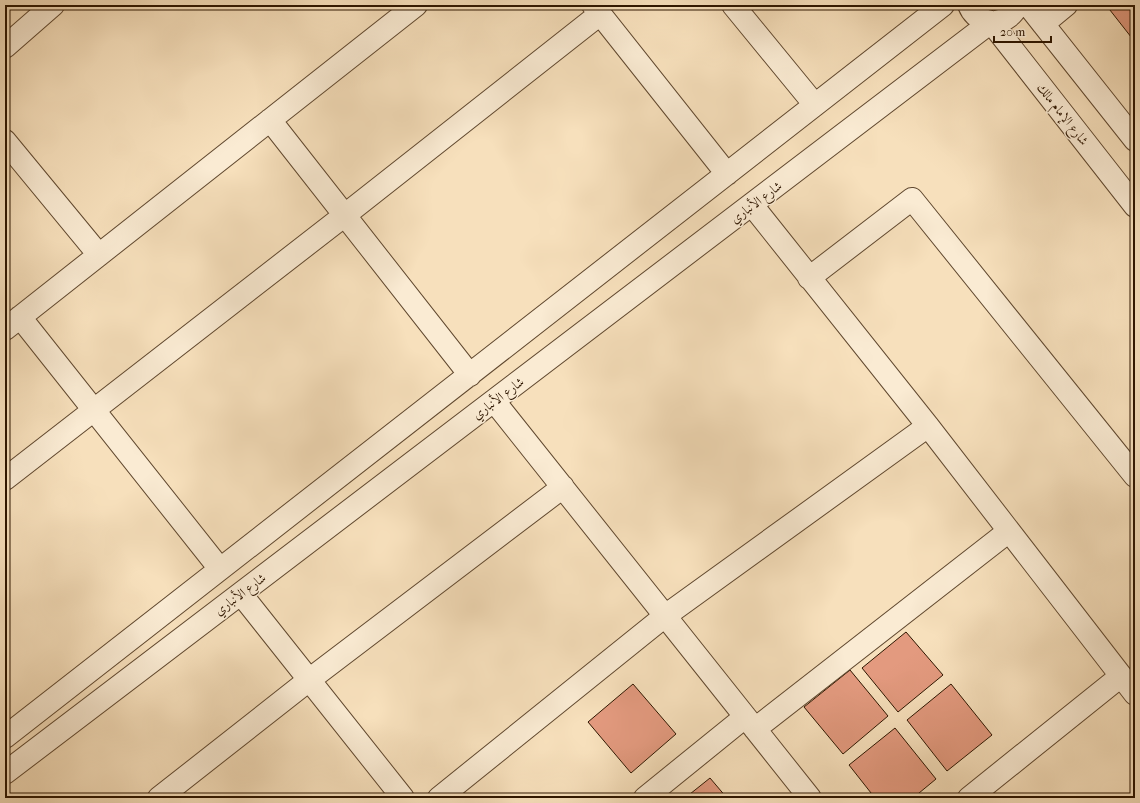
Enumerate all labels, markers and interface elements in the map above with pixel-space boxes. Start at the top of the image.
scale bar [994,18,1051,44]
text: 20 m [1000,25,1025,39]
street label: شارع الإمام مالك [1031,80,1092,150]
street label: شارع الأنباري [727,177,787,229]
street label: شارع الأنباري [469,373,529,425]
street label: شارع الأنباري [211,569,271,621]

